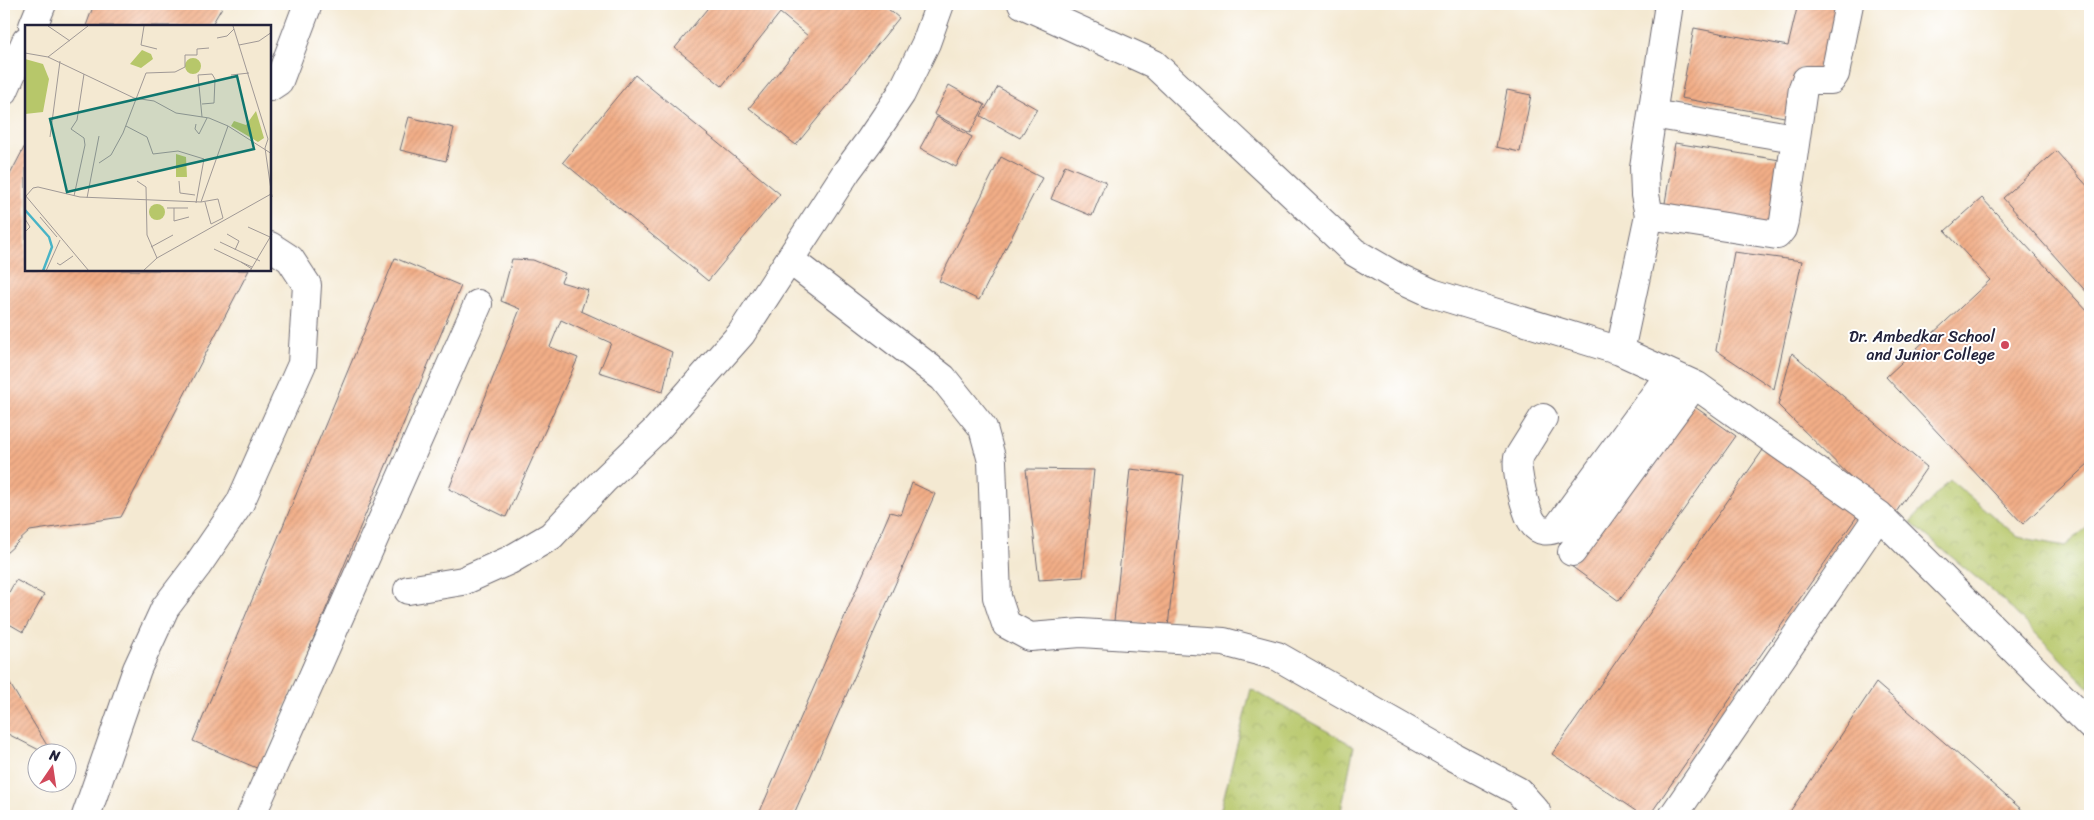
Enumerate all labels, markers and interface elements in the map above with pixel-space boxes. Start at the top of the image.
inset map [25,25,271,271]
place label: Dr. Ambedkar School and Junior College [1849,322,1995,369]
marker: Dr. Ambedkar School and Junior College [1999,339,2011,351]
north arrow [28,742,78,792]
text: N [46,742,63,769]

